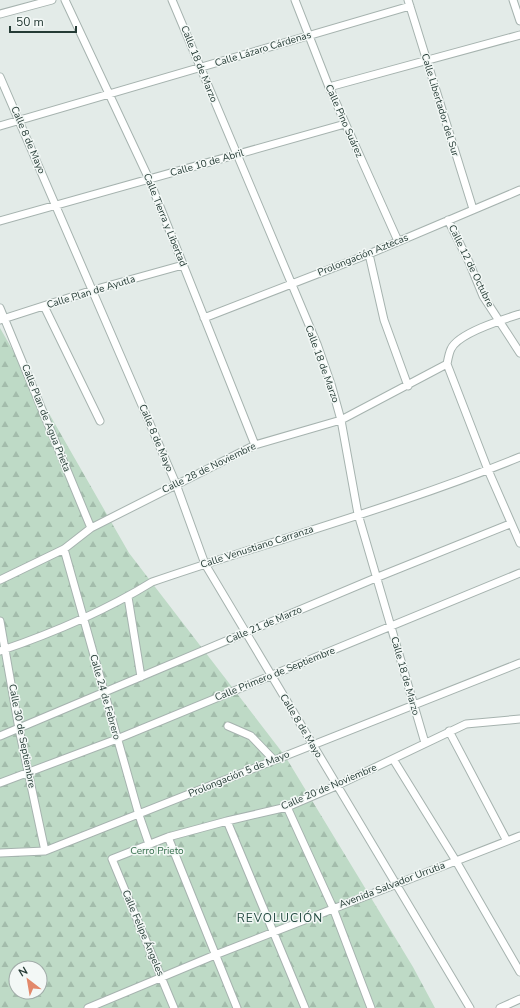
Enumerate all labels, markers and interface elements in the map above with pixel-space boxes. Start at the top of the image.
scale bar [10,8,76,34]
text: 50 m [16,14,44,30]
street label: Calle 18 de Marzo [177,24,221,105]
street label: Calle Lázaro Cárdenas [213,28,313,70]
street label: Calle Libertador del Sur [418,52,462,158]
street label: Calle Pino Suárez [322,82,367,160]
street label: Calle 8 de Mayo [7,104,49,176]
street label: Calle 10 de Abril [169,146,245,180]
street label: Calle Tierra y Libertad [140,171,190,269]
street label: Calle 12 de Octubre [445,222,497,310]
street label: Prolongación Aztecas [316,230,411,280]
street label: Calle Plan de Ayutla [45,272,137,312]
street label: Calle 18 de Marzo [301,323,343,405]
street label: Calle Plan de Agua Prieta [18,362,74,474]
street label: Calle 8 de Mayo [135,402,177,474]
street label: Calle 28 de Noviembre [160,439,258,497]
street label: Calle Venustiano Carranza [199,522,315,572]
street label: Calle 21 de Marzo [224,602,305,647]
street label: Calle 18 de Marzo [387,635,423,717]
street label: Calle Primero de Septiembre [213,643,337,705]
street label: Calle 24 de Febrero [86,653,124,742]
street label: Calle 30 de Septiembre [5,683,39,789]
street label: Calle 8 de Mayo [276,691,326,761]
street label: Prolongación 5 de Mayo [186,747,292,801]
street label: Calle 20 de Noviembre [279,760,379,814]
park label: Cerro Prieto [130,844,184,858]
street label: Avenida Salvador Urrutia [337,858,447,912]
street label: Calle Felipe Ángeles [118,888,168,978]
district label: REVOLUCIÓN [237,910,323,926]
north arrow [8,960,48,1000]
text: N [16,963,30,980]

